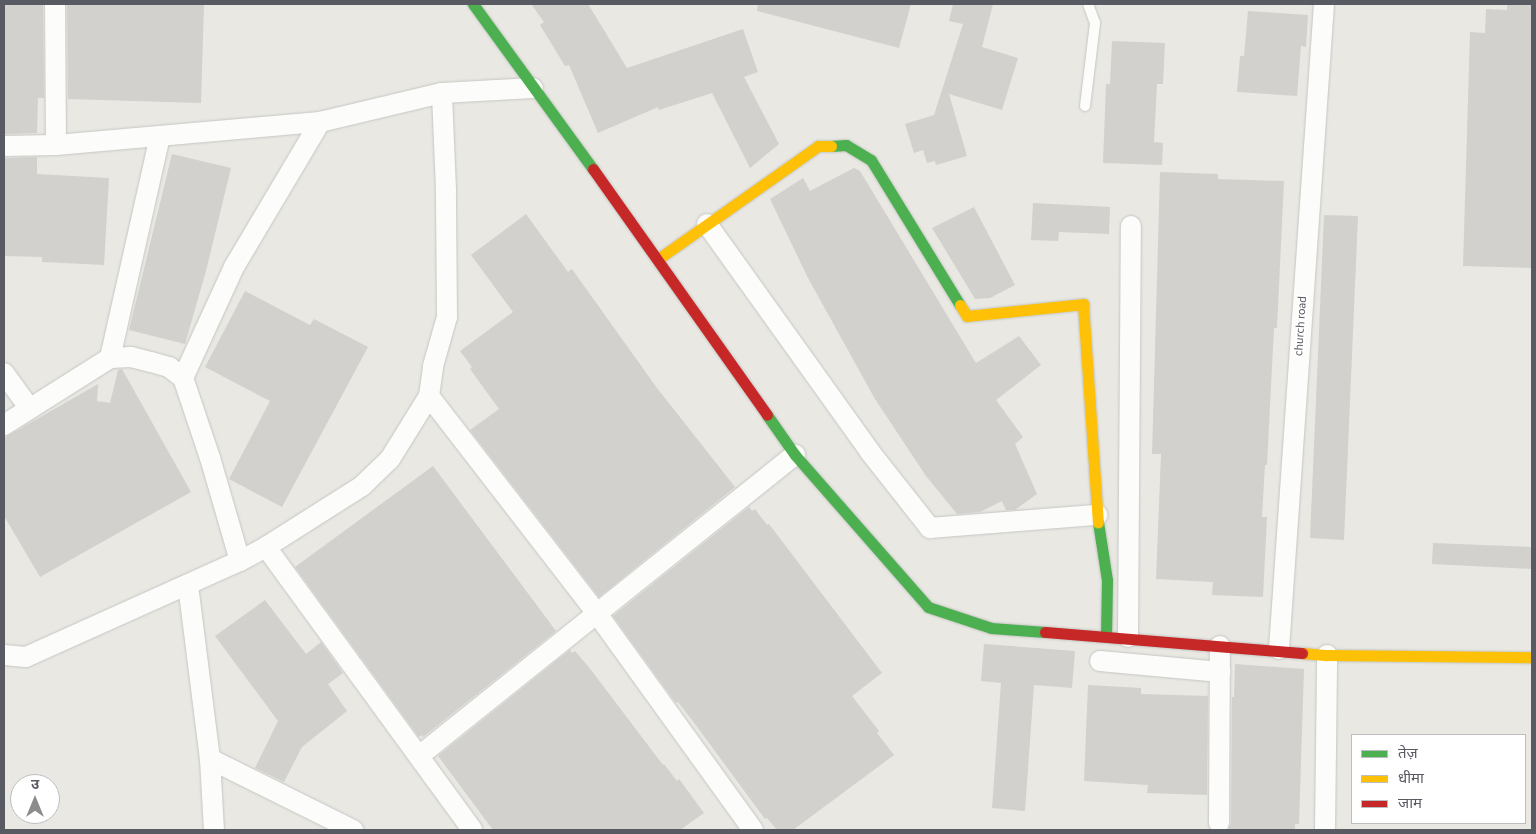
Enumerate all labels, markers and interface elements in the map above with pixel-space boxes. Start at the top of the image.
street label: church road [1292,296,1310,356]
legend [1351,734,1526,824]
text: तेज़ [1398,743,1418,764]
text: धीमा [1398,768,1424,789]
north arrow [10,774,60,824]
text: उ [31,775,39,795]
text: जाम [1398,793,1422,814]

